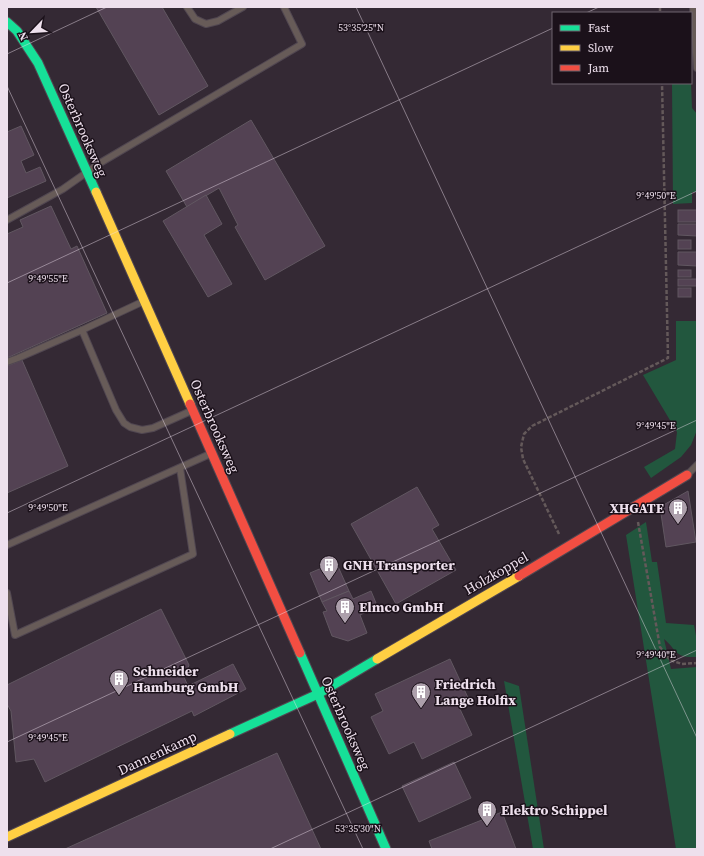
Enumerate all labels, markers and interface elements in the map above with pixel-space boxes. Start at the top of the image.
north arrow [12,12,52,52]
legend [552,12,692,84]
text: Fast [588,20,610,36]
text: 53°35'25"N [338,21,384,34]
text: N [15,29,32,43]
text: Slow [588,40,614,56]
text: Jam [587,60,609,76]
street label: Osterbrooksweg [53,80,113,180]
text: 9°49'50"E [636,189,676,202]
text: 9°49'55"E [28,272,68,285]
street label: Osterbrooksweg [185,376,245,476]
text: 9°49'45"E [636,419,676,432]
building icon: XHGATE [667,497,689,525]
place label: XHGATE [610,498,664,518]
text: 9°49'50"E [28,501,68,514]
street label: Holzkoppel [460,547,532,599]
building icon: GNH Transporter [318,554,340,582]
place label: GNH Transporter [343,555,455,575]
building icon: Elmco GmbH [334,596,356,624]
place label: Elmco GmbH [359,597,444,617]
text: 9°49'40"E [636,648,676,661]
place label: Schneider Hamburg GmbH [133,661,239,697]
building icon: Schneider Hamburg GmbH [108,668,130,696]
street label: Osterbrooksweg [316,673,376,773]
place label: Friedrich Lange Holfix [435,674,516,710]
building icon: Friedrich Lange Holfix [410,681,432,709]
street label: Dannenkamp [114,726,200,780]
text: 9°49'45"E [28,731,68,744]
building icon: Elektro Schippel [476,799,498,827]
place label: Elektro Schippel [501,800,608,820]
text: 53°35'30"N [335,822,381,835]

